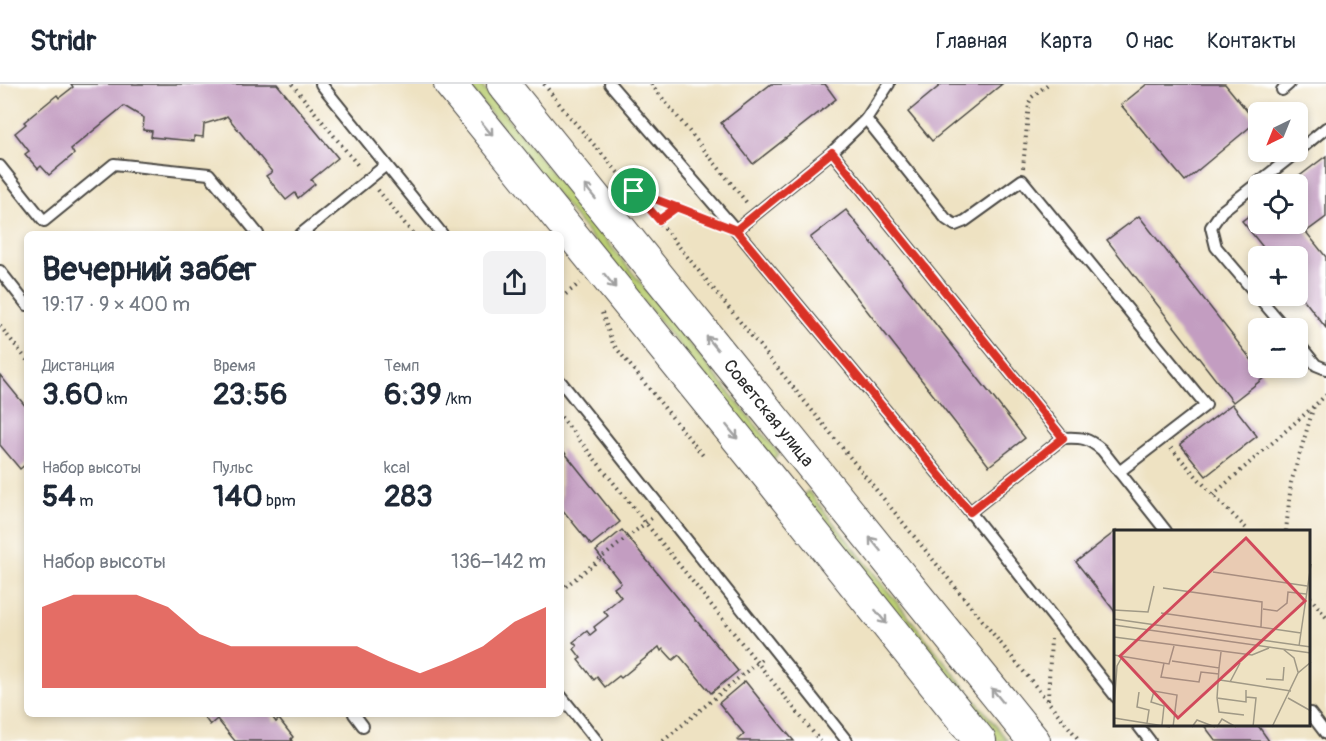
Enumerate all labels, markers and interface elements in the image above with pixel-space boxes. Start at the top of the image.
text: Stridr [30,24,96,59]
text: Главная [936,28,1007,55]
text: Карта [1040,28,1092,55]
text: О нас [1125,28,1174,55]
text: Контакты [1207,28,1296,55]
north arrow [1248,102,1308,162]
map controls [1248,102,1308,378]
one-way arrow [480,121,493,137]
pin [608,165,659,216]
icon: arrive [617,174,650,207]
button: locate [1248,174,1308,234]
one-way arrow [583,184,596,200]
button: + [1248,246,1308,306]
text: Вечерний забег [42,249,256,290]
button: share [483,251,546,314]
one-way arrow [603,273,616,289]
text: 19:17 · 9 × 400 m [42,292,190,317]
button: − [1248,318,1308,378]
one-way arrow [706,335,719,351]
street label: Советская улица [719,355,819,471]
text: Дистанция [42,356,115,376]
text: Время [213,356,256,376]
text: Темп [384,356,419,376]
text: 3.60 [42,376,103,413]
text: 23:56 [213,376,287,413]
text: 6:39 [384,376,442,413]
text: km [103,389,128,409]
text: /km [442,389,472,409]
one-way arrow [726,424,739,440]
text: Набор высоты [42,458,141,478]
text: Пульс [213,458,253,478]
text: kcal [384,458,410,478]
text: 54 [42,478,76,515]
text: 140 [213,478,263,515]
text: 283 [384,478,433,515]
text: m [76,491,93,511]
text: bpm [263,491,296,511]
inset map [1114,530,1311,726]
one-way arrow [868,536,881,552]
text: Набор высоты [42,549,166,574]
text: 136–142 m [451,549,546,574]
one-way arrow [874,609,887,625]
one-way arrow [991,688,1004,704]

